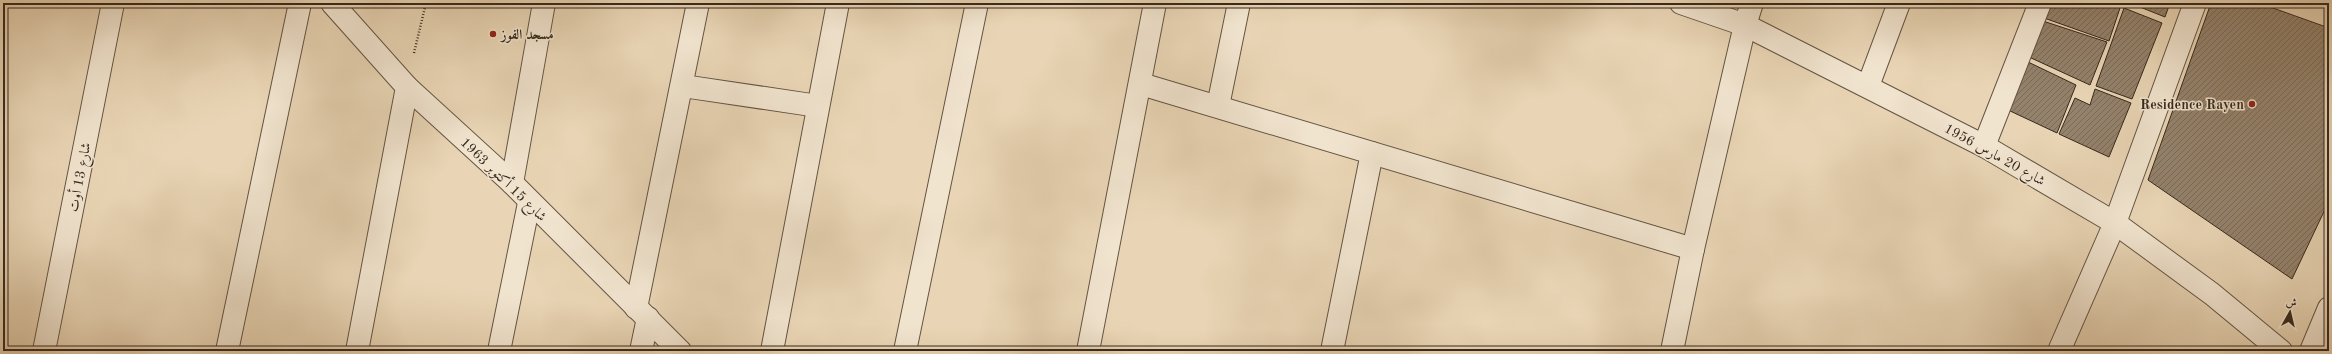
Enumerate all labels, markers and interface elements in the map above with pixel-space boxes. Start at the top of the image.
place label: مسجد الفوز [499,28,554,43]
marker: مسجد الفوز [488,29,498,39]
place label: Residence Rayen [2140,98,2244,112]
marker: Residence Rayen [2247,99,2257,109]
street label: شارع 20 مارس 1956 [1940,121,2047,192]
street label: شارع 15 أكتوبر 1963 [455,132,552,227]
street label: شارع 13 أوت [62,141,97,214]
north arrow [2270,292,2310,332]
text: ش [2285,297,2297,310]

